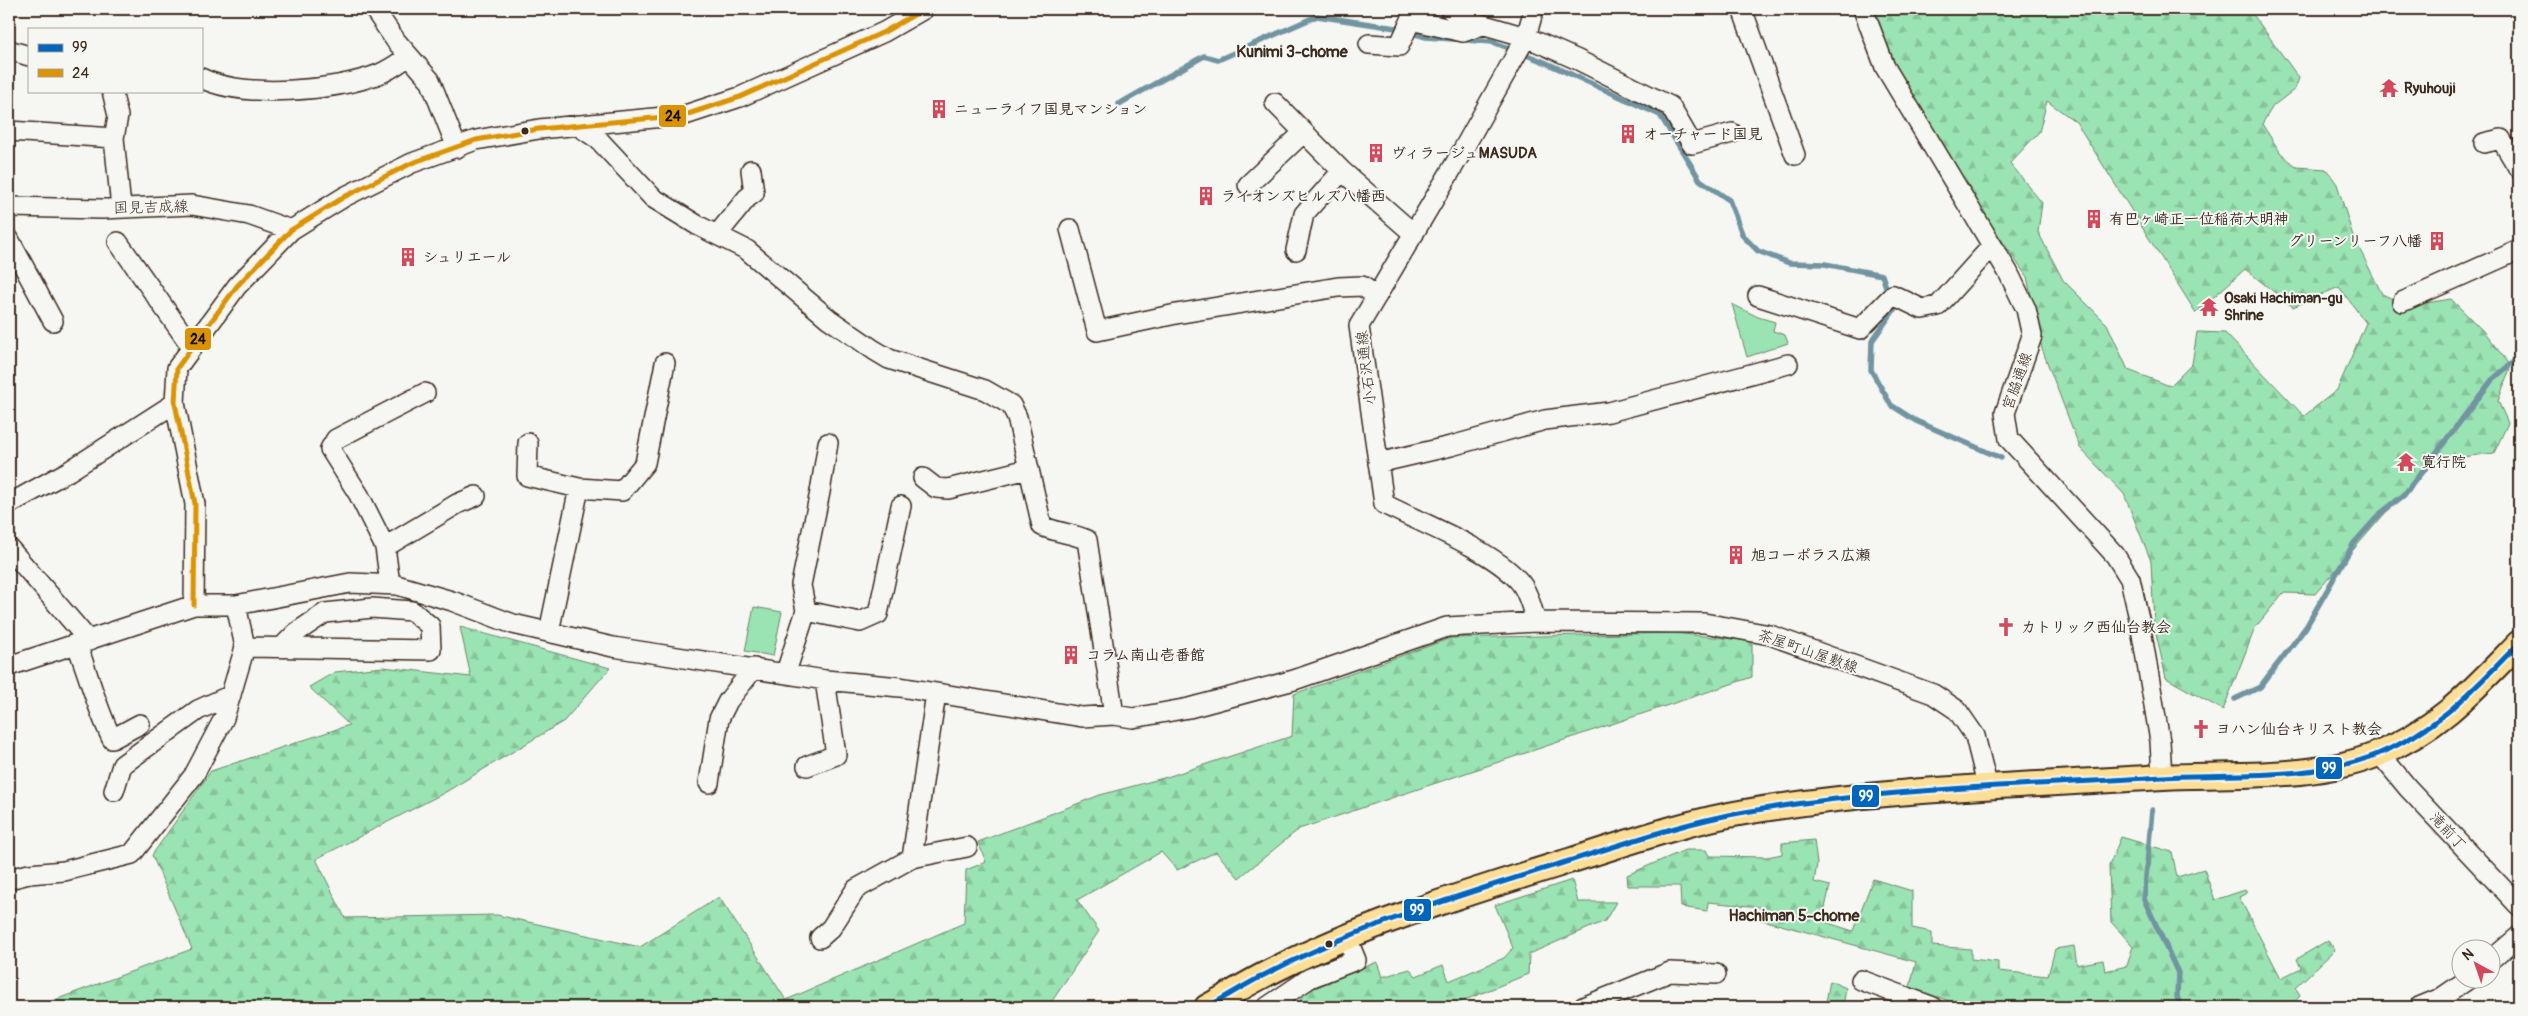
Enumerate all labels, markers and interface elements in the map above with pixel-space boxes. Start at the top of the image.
legend [28,28,202,92]
text: 99 [72,38,87,57]
district label: Kunimi 3-chome [1236,42,1349,62]
text: 24 [72,64,89,83]
temple icon: Ryuhouji [2378,77,2400,99]
place label: Ryuhouji [2404,79,2456,98]
building icon: ニューライフ国見マンション [928,98,950,120]
place label: ニューライフ国見マンション [954,100,1147,119]
line badge: 24 [658,104,687,128]
text: 24 [665,108,682,125]
building icon: オーチャード国見 [1617,123,1639,145]
place label: オーチャード国見 [1643,125,1762,144]
unlabelled marker [520,126,530,136]
building icon: ヴィラージュMASUDA [1365,142,1387,164]
place label: ヴィラージュMASUDA [1391,144,1537,163]
building icon: ライオンズヒルズ八幡西 [1195,185,1217,207]
place label: ライオンズヒルズ八幡西 [1221,187,1386,206]
street label: 国見吉成線 [113,197,189,218]
building icon: 有巴ヶ崎正一位稲荷大明神 [2083,208,2105,230]
place label: 有巴ヶ崎正一位稲荷大明神 [2109,210,2289,229]
building icon: グリーンリーフ八幡 [2426,230,2448,252]
place label: グリーンリーフ八幡 [2288,232,2422,251]
building icon: シュリエール [397,246,419,268]
place label: シュリエール [423,248,511,267]
place label: Osaki Hachiman-gu Shrine [2224,289,2343,325]
temple icon: Osaki Hachiman-gu Shrine [2198,296,2220,318]
line badge: 24 [184,327,212,351]
street label: 小石沢通線 [1352,330,1380,406]
text: 24 [190,331,207,348]
street label: 宮脇通線 [1998,350,2037,413]
temple icon: 寛行院 [2395,451,2417,473]
place label: 寛行院 [2421,453,2466,472]
building icon: 旭コーポラス広瀬 [1725,544,1747,566]
place label: 旭コーポラス広瀬 [1751,546,1870,565]
church icon: カトリック西仙台教会 [1995,616,2017,638]
place label: カトリック西仙台教会 [2021,618,2171,637]
street label: 茶屋町山屋敷線 [1755,625,1861,678]
building icon: コラム南山壱番館 [1060,644,1082,666]
place label: コラム南山壱番館 [1086,646,1205,665]
church icon: ヨハン仙台キリスト教会 [2190,718,2212,740]
place label: ヨハン仙台キリスト教会 [2216,720,2382,739]
line badge: 99 [2315,756,2343,780]
text: 99 [2322,760,2336,777]
line badge: 99 [1851,784,1880,808]
text: 99 [1859,788,1873,805]
street label: 滝前丁 [2425,808,2470,854]
line badge: 99 [1403,898,1432,922]
text: 99 [1410,902,1424,919]
district label: Hachiman 5-chome [1729,906,1861,926]
north arrow [2450,938,2500,988]
unlabelled marker [1324,939,1334,949]
text: N [2459,945,2477,964]

